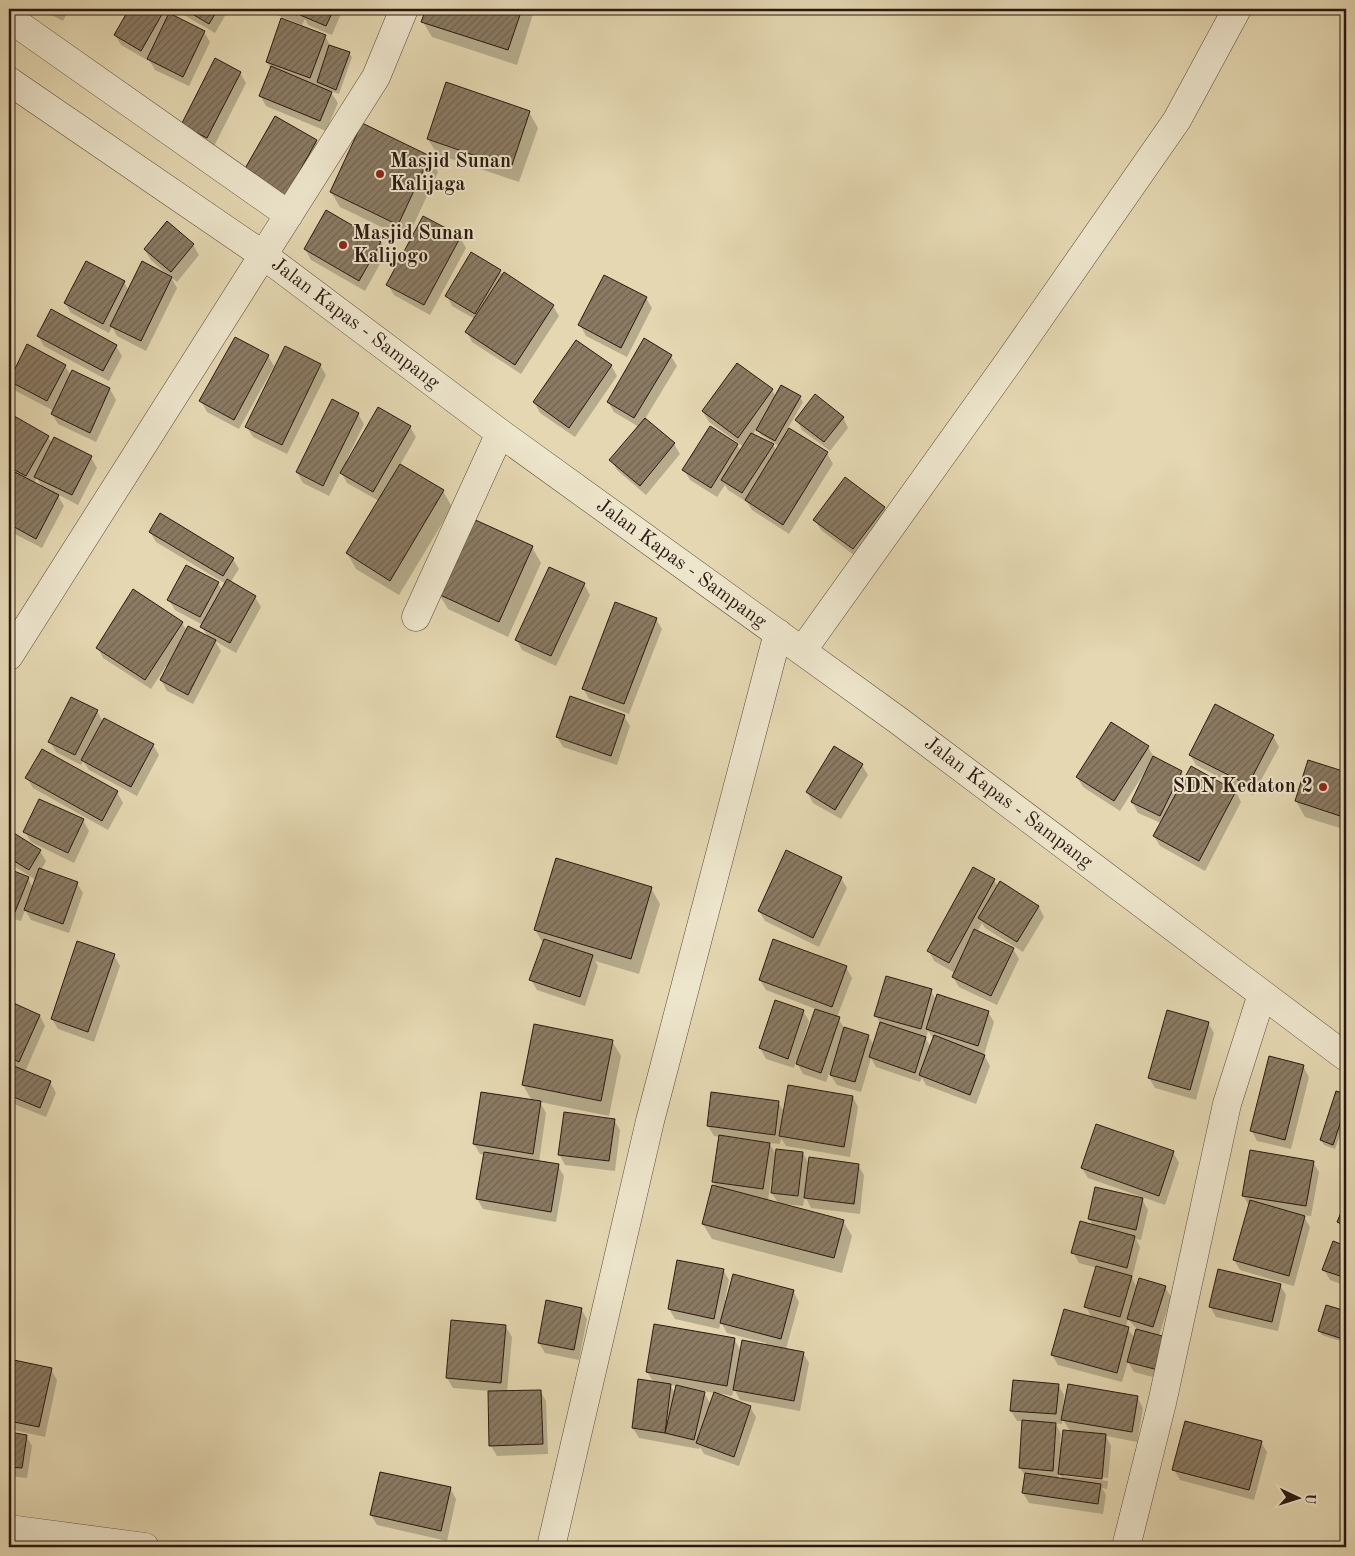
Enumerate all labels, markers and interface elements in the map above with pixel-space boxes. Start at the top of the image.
place label: Masjid Sunan Kalijaga [390,152,511,195]
marker: Masjid Sunan Kalijaga [374,168,386,180]
place label: Masjid Sunan Kalijogo [353,224,474,267]
marker: Masjid Sunan Kalijogo [337,239,349,251]
street label: Jalan Kapas - Sampang [267,254,443,394]
street label: Jalan Kapas - Sampang [592,496,770,632]
street label: Jalan Kapas - Sampang [920,733,1096,873]
place label: SDN Kedaton 2 [1173,777,1313,797]
marker: SDN Kedaton 2 [1317,781,1329,793]
north arrow [1272,1474,1322,1524]
text: U [1303,1493,1317,1505]

